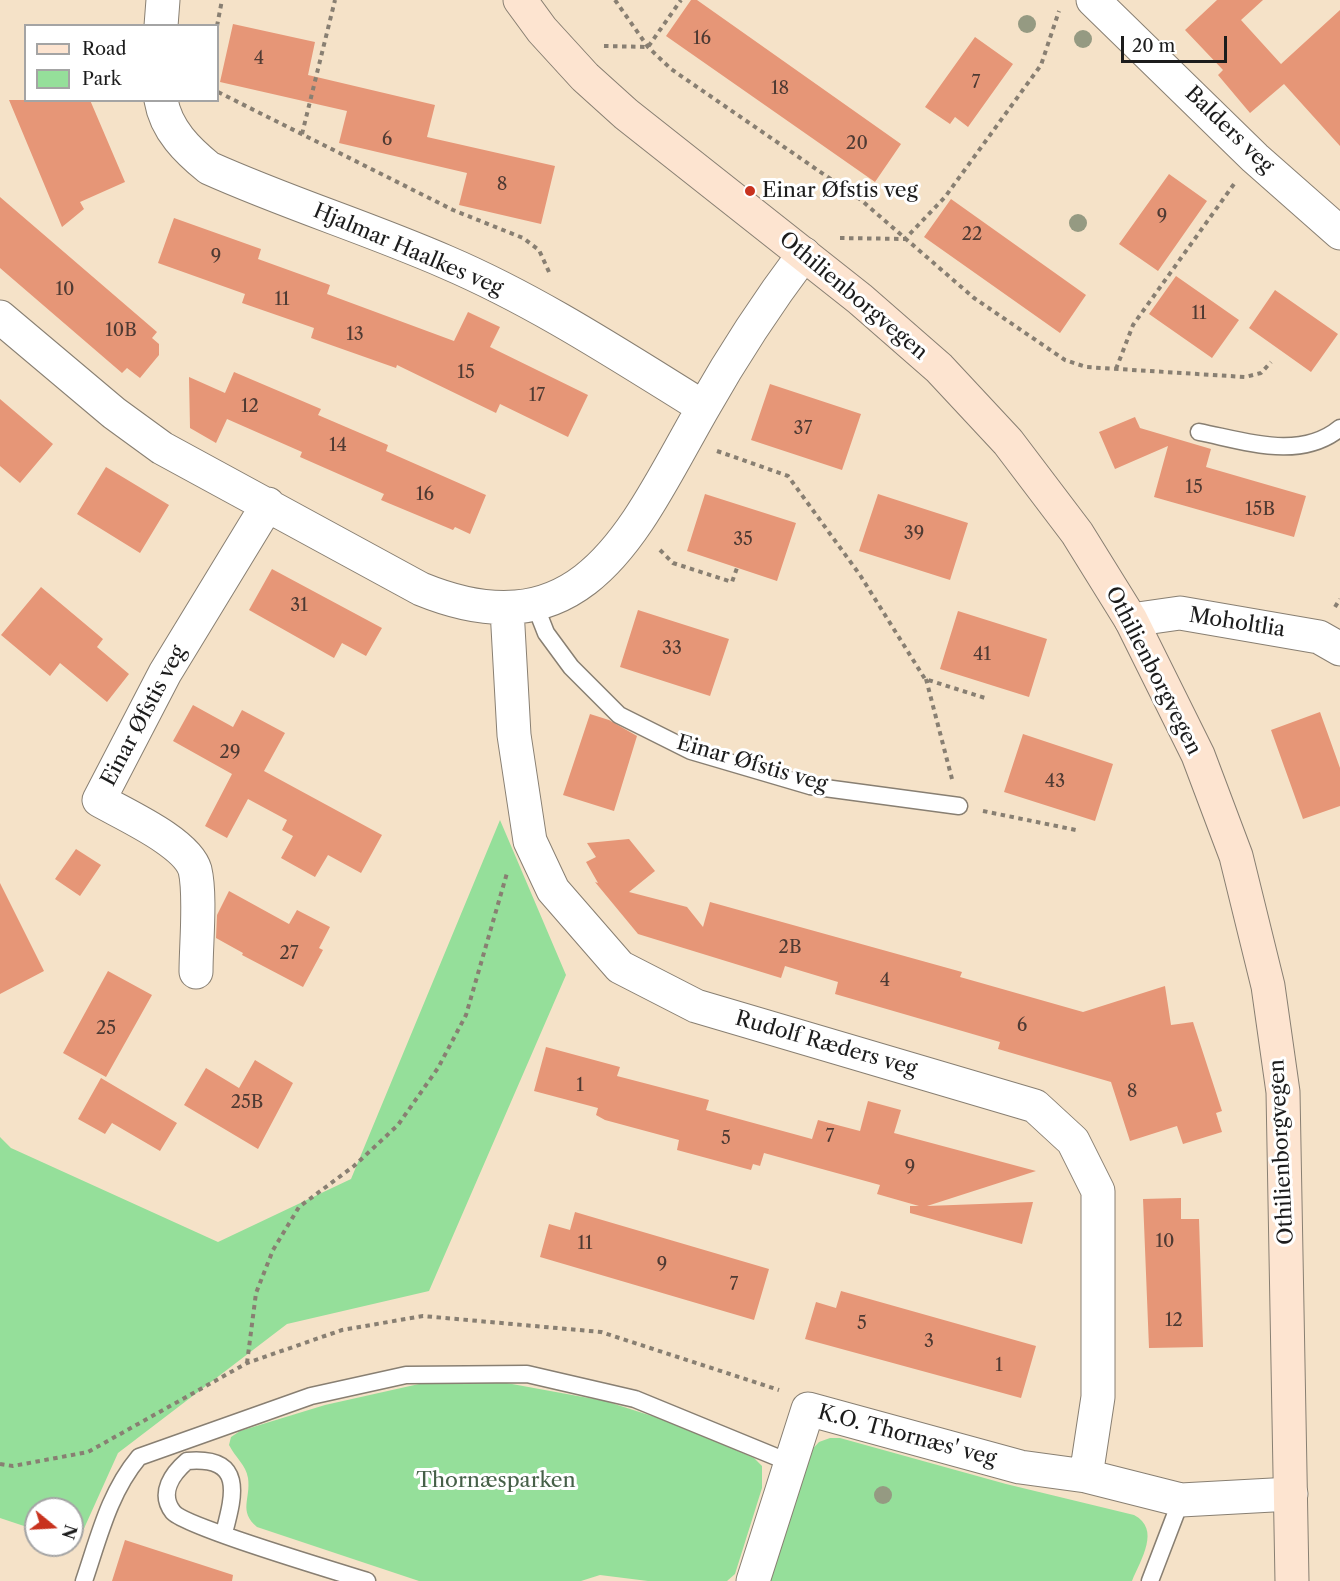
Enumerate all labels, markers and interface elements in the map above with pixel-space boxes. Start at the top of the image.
legend [24,24,219,102]
scale bar [1124,24,1230,62]
house number: 16 [693,28,711,50]
text: 20 m [1132,35,1175,57]
text: Road [82,38,127,60]
house number: 4 [254,48,264,70]
text: Park [82,68,121,90]
house number: 7 [972,72,980,94]
house number: 18 [771,78,789,100]
street label: Balders veg [1179,81,1279,179]
house number: 6 [382,129,392,151]
house number: 20 [846,133,868,155]
house number: 8 [497,174,507,196]
place label: Einar Øfstis veg [762,178,918,204]
marker: Einar Øfstis veg [743,184,757,198]
street label: Hjalmar Haalkes veg [309,199,507,301]
house number: 9 [1157,206,1167,228]
house number: 22 [962,224,982,246]
street label: Othilienborgvegen [774,227,932,365]
house number: 9 [211,246,221,268]
house number: 10 [56,279,74,301]
house number: 11 [274,289,290,311]
house number: 11 [1191,303,1207,325]
house number: 10B [105,320,137,342]
house number: 13 [346,324,364,346]
house number: 15 [457,362,475,384]
house number: 17 [529,385,545,407]
house number: 12 [241,396,259,418]
house number: 37 [794,418,812,440]
house number: 14 [329,435,347,457]
house number: 15 [1185,477,1203,499]
house number: 16 [416,484,434,506]
house number: 15B [1245,499,1275,521]
house number: 39 [904,523,924,545]
house number: 35 [733,529,753,551]
street label: Othilienborgvegen [1100,583,1206,759]
house number: 31 [290,595,308,617]
street label: Moholtlia [1187,603,1287,643]
house number: 33 [662,638,682,660]
street label: Einar Øfstis veg [96,641,192,791]
house number: 41 [973,644,991,666]
street label: Einar Øfstis veg [674,730,830,798]
house number: 29 [220,742,240,764]
house number: 43 [1045,771,1065,793]
house number: 2B [779,937,801,959]
house number: 27 [279,943,299,965]
house number: 4 [880,970,890,992]
street label: Rudolf Ræders veg [732,1006,920,1082]
house number: 6 [1017,1015,1027,1037]
house number: 25 [96,1018,116,1040]
street label: Othilienborgvegen [1265,1059,1299,1245]
house number: 1 [576,1075,584,1097]
house number: 8 [1127,1081,1137,1103]
house number: 25B [231,1092,263,1114]
house number: 7 [826,1126,834,1148]
house number: 5 [721,1128,731,1150]
house number: 9 [905,1157,915,1179]
house number: 10 [1156,1231,1174,1253]
house number: 11 [577,1233,593,1255]
house number: 9 [657,1254,667,1276]
house number: 7 [730,1274,738,1296]
house number: 12 [1165,1310,1183,1332]
house number: 5 [857,1313,867,1335]
house number: 3 [924,1331,934,1353]
house number: 1 [995,1355,1003,1377]
street label: K.O. Thornæs' veg [815,1400,999,1472]
park label: Thornæsparken [416,1468,576,1494]
north arrow [24,1497,84,1557]
text: N [58,1522,81,1542]

